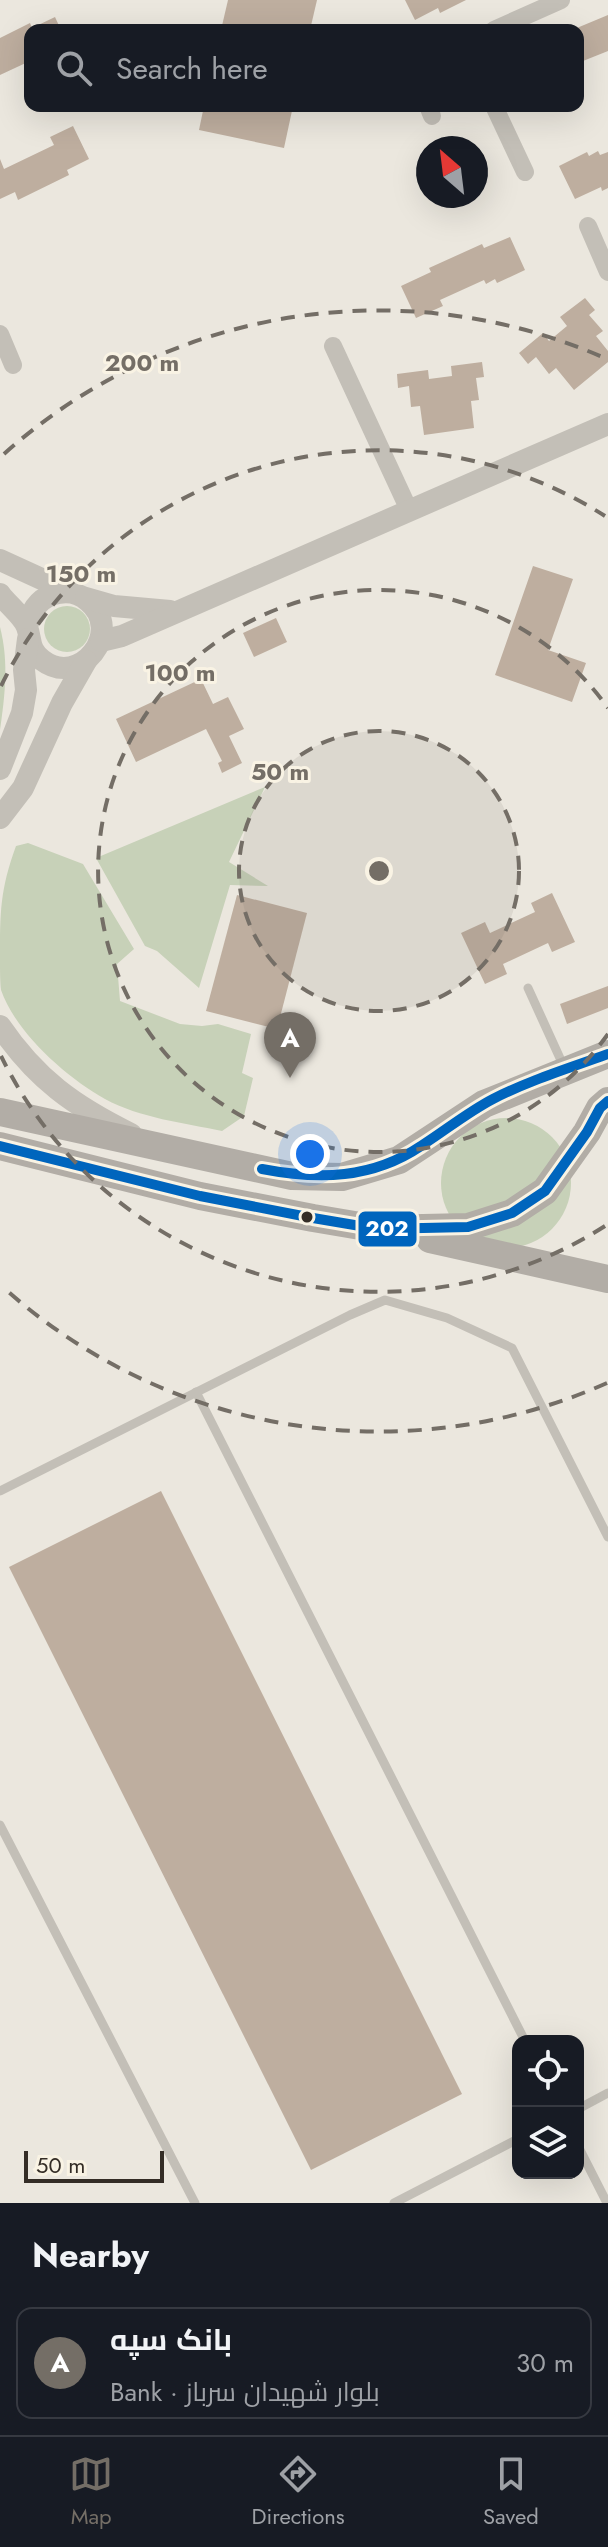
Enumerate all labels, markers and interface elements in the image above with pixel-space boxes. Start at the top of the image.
search box [24,24,584,112]
icon: search [52,46,96,90]
text: Search here [116,47,268,90]
north arrow [416,136,488,208]
text: 200 m [105,345,179,380]
text: 150 m [46,556,116,591]
text: 100 m [145,655,215,690]
text: 50 m [251,754,309,789]
centre of rings [365,857,393,885]
pin: A [264,1012,316,1078]
your location [290,1134,330,1174]
unlabelled marker [299,1209,315,1225]
line badge: 202 [357,1210,418,1248]
text: 202 [365,1212,409,1244]
map controls [512,2035,584,2179]
button: locate [512,2035,584,2107]
button: layers [512,2107,584,2179]
scale bar [24,2147,164,2183]
text: 50 m [36,2149,85,2181]
text: Nearby [32,2231,149,2280]
text: بانک سپه [110,2318,232,2361]
text: A [50,2344,70,2382]
text: 30 m [516,2344,574,2382]
text: Bank · بلوار شهیدان سرباز [110,2373,380,2411]
tab: Map [69,2452,113,2532]
tab: Directions [252,2452,345,2532]
tab: Saved [483,2452,539,2532]

